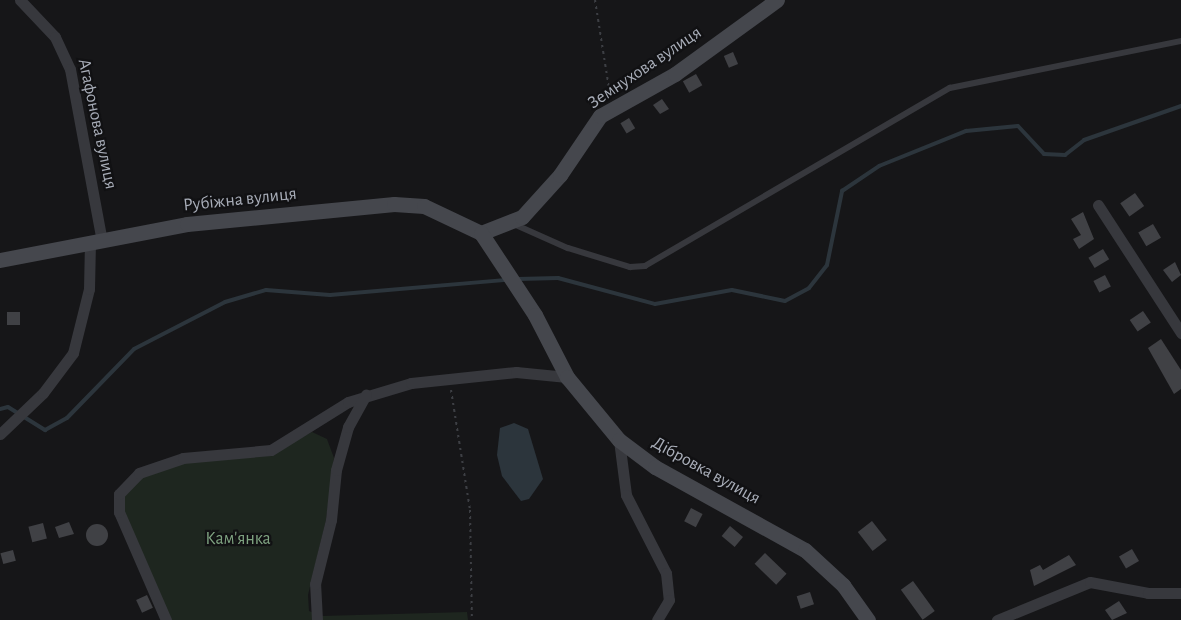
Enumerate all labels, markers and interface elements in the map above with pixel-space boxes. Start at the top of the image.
street label: Земнухова вулиця [584,22,706,114]
street label: Агафонова вулиця [73,57,121,191]
street label: Рубіжна вулиця [182,183,298,217]
street label: Дібровка вулиця [648,432,764,510]
park label: Кам'янка [205,528,271,550]

